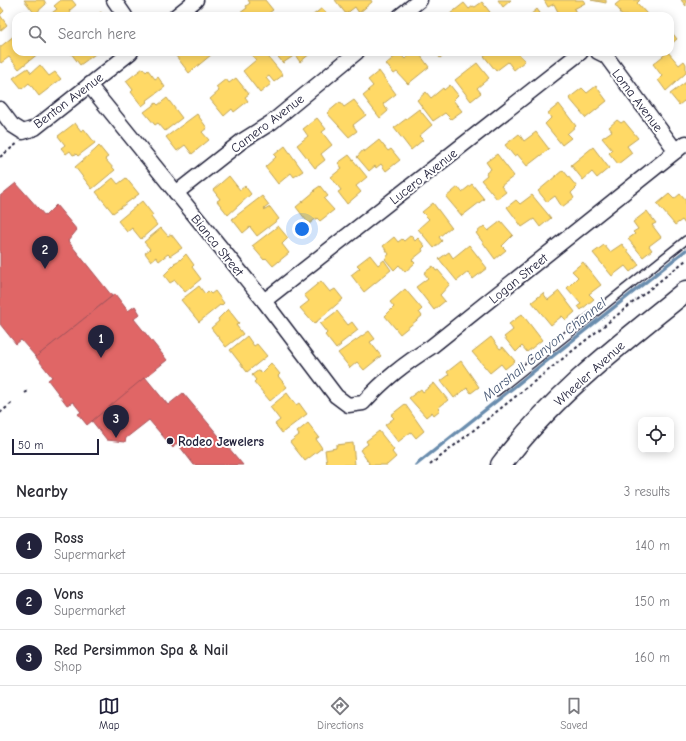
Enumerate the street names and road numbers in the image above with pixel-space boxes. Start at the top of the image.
street label: Loma Avenue [609,66,666,135]
street label: Benton Avenue [31,69,106,131]
street label: Camero Avenue [228,91,307,156]
street label: Lucero Avenue [387,145,460,207]
street label: Bianca Street [188,212,248,280]
street label: Logan Street [486,249,552,307]
street label: Wheeler Avenue [551,337,628,409]

